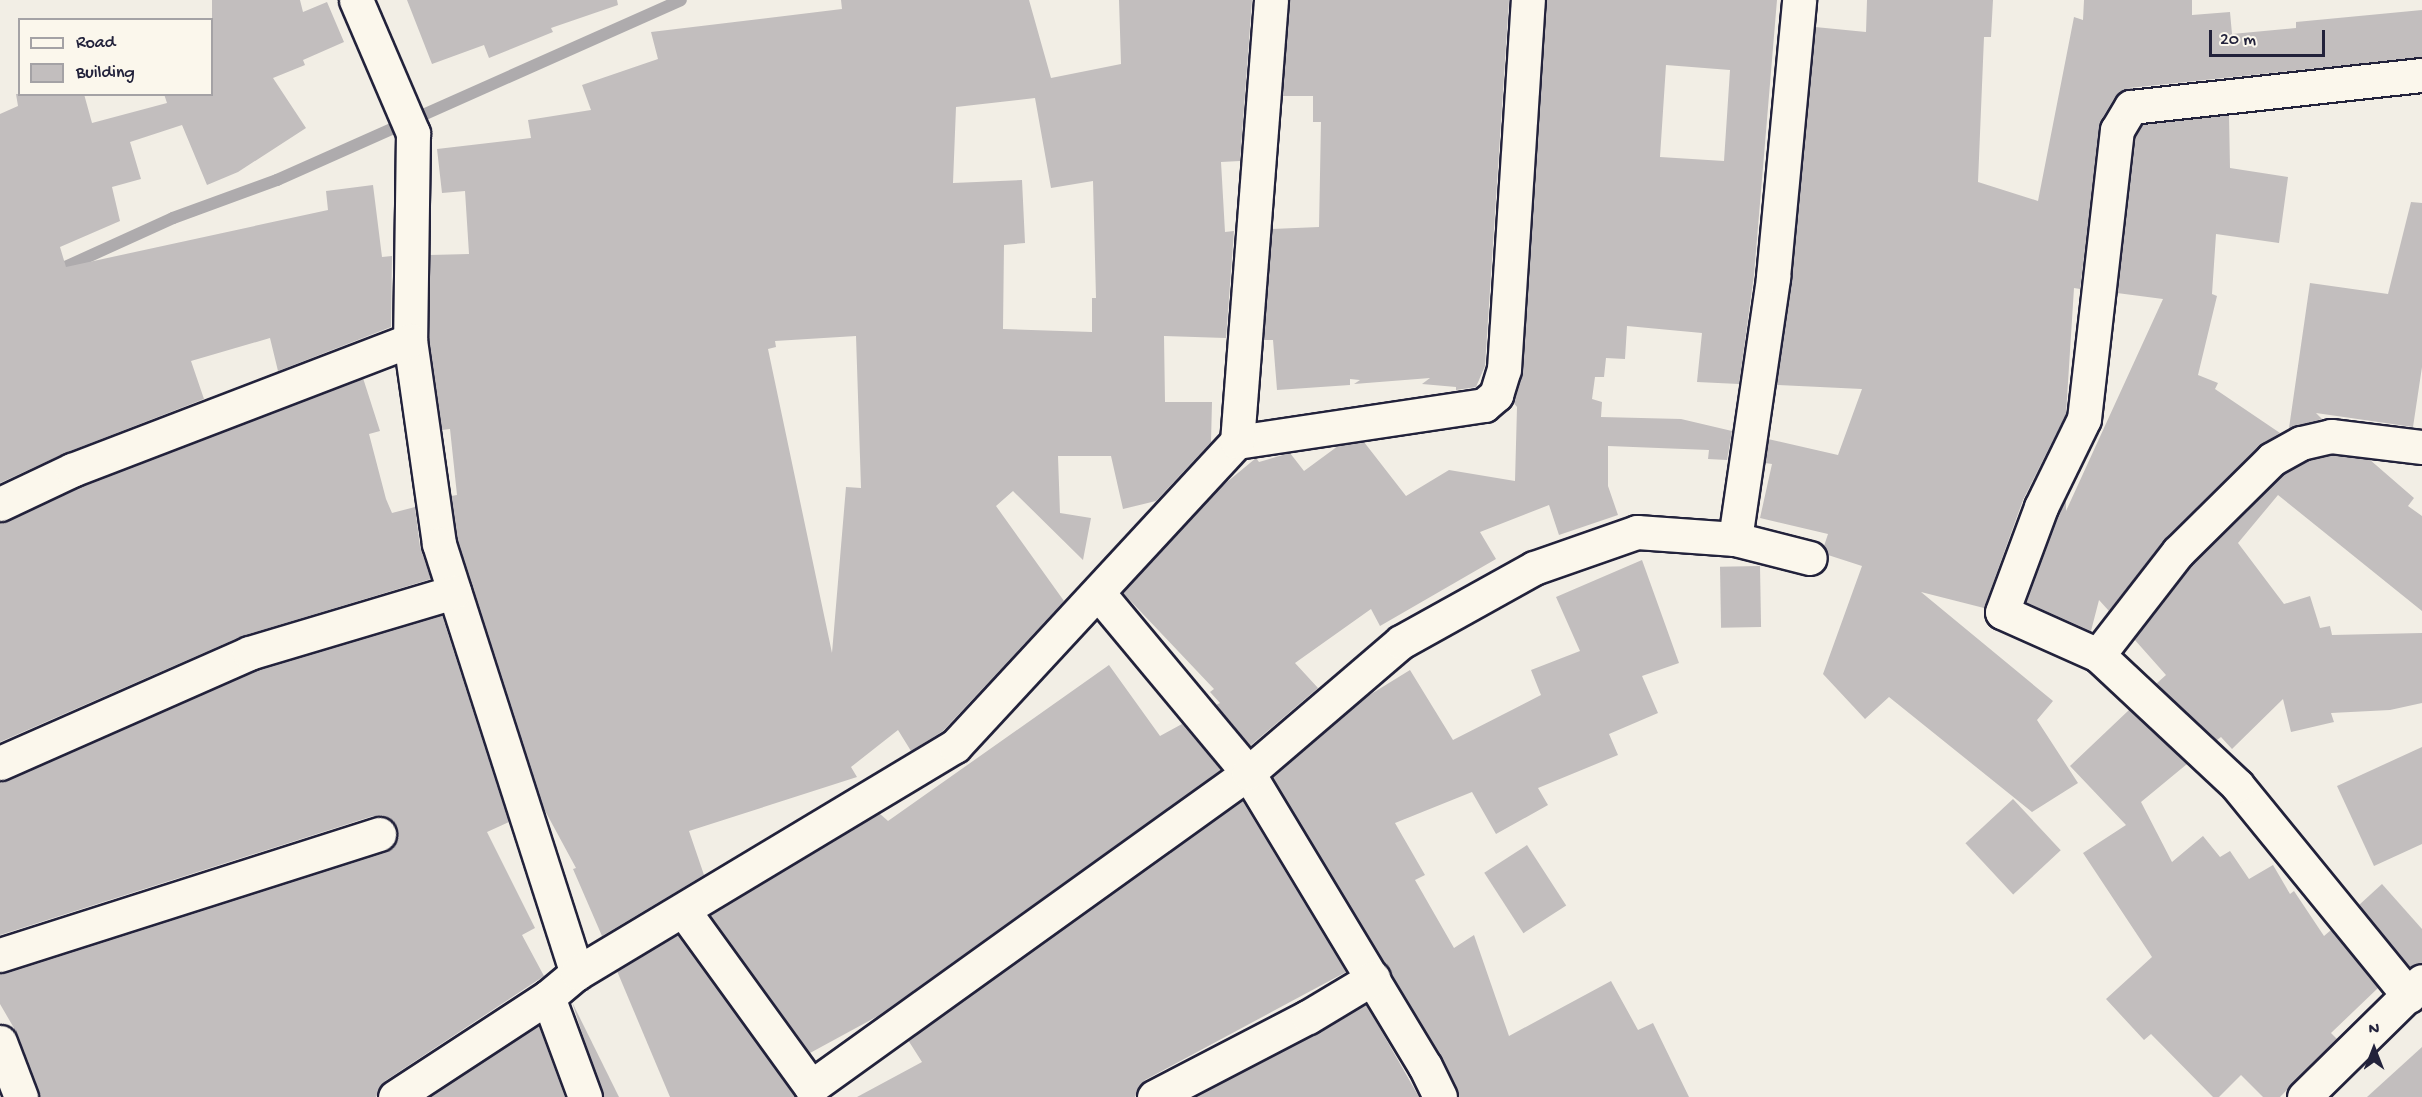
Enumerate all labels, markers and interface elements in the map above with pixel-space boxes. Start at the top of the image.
legend [18,18,213,96]
scale bar [2212,18,2328,56]
text: 20 m [2220,30,2256,51]
text: Road [76,33,115,54]
text: Building [76,63,135,84]
north arrow [2344,1019,2404,1079]
text: N [2369,1021,2379,1040]

